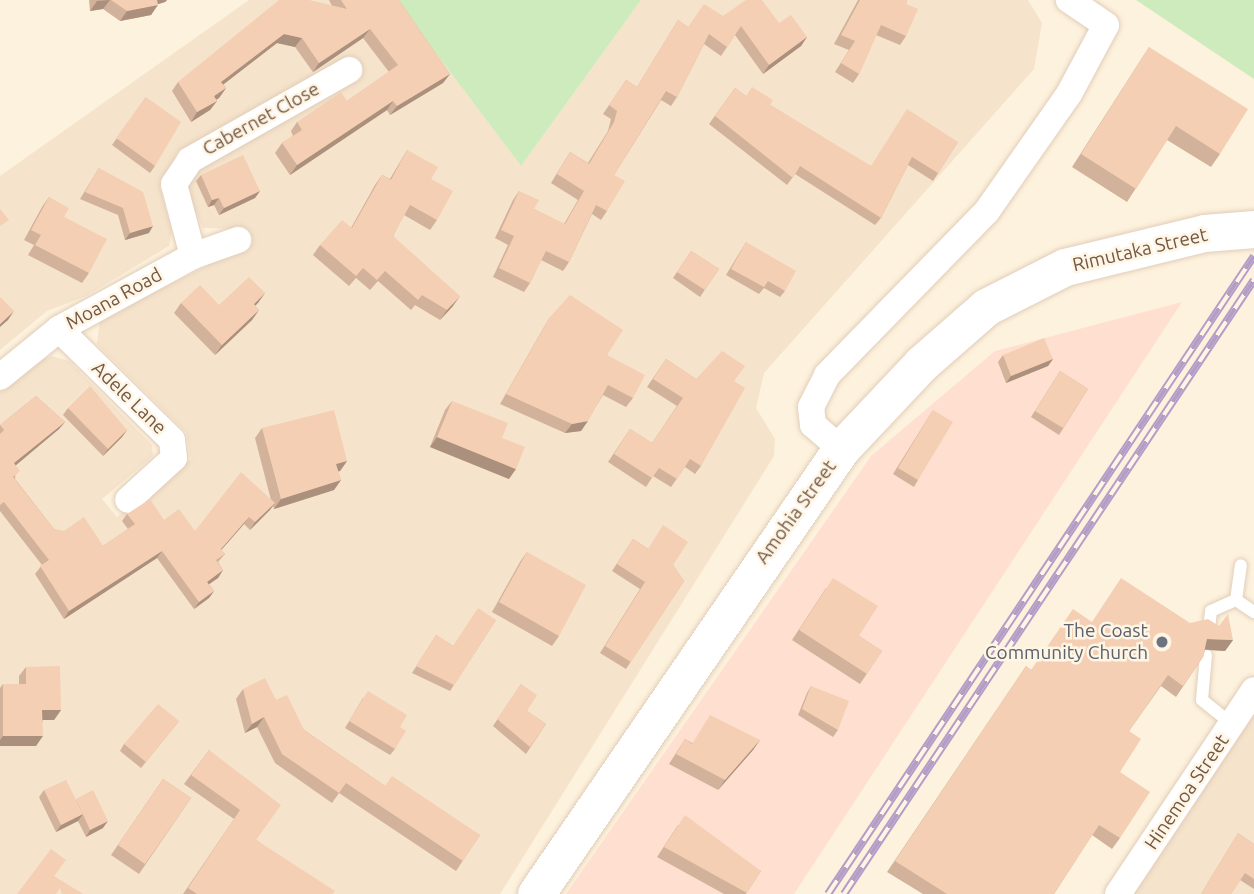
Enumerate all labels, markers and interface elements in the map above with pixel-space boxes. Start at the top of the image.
street label: Cabernet Close [199,78,323,160]
street label: Rimutaka Street [1070,223,1210,277]
street label: Moana Road [62,263,166,335]
street label: Adele Lane [87,357,171,439]
street label: Amohia Street [751,456,841,568]
place label: The Coast Community Church [985,620,1148,664]
marker: The Coast Community Church [1154,634,1170,650]
street label: Hinemoa Street [1140,730,1234,854]

